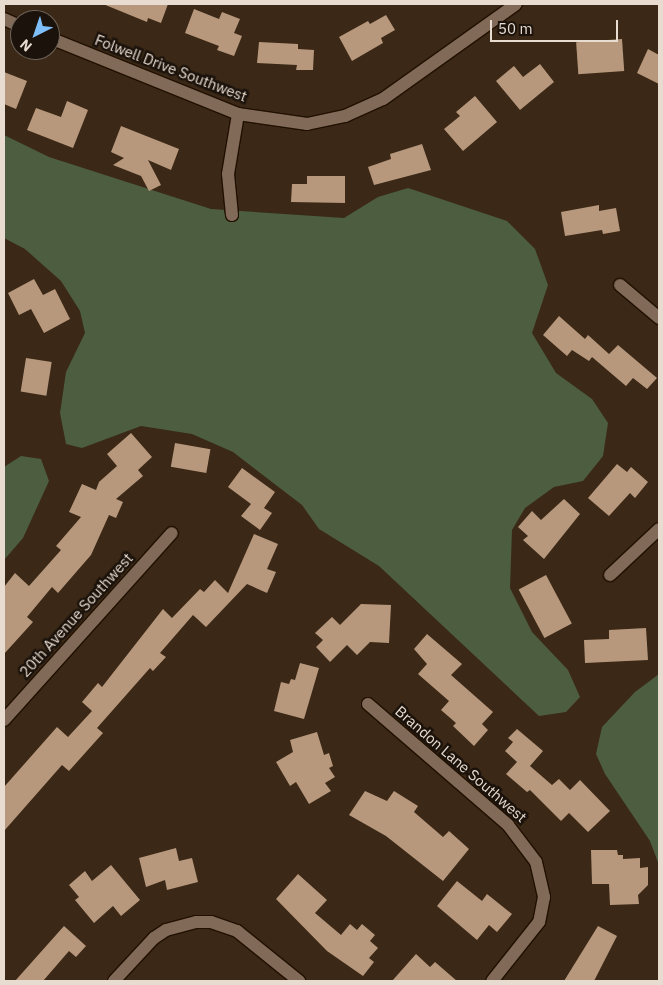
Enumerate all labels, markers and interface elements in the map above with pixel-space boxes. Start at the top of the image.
north arrow [10,10,60,60]
scale bar [493,10,620,42]
text: 50 m [498,19,533,38]
street label: Folwell Drive Southwest [92,31,250,105]
text: N [16,35,36,56]
street label: 20th Avenue Southwest [16,549,136,681]
street label: Brandon Lane Southwest [392,702,530,826]

